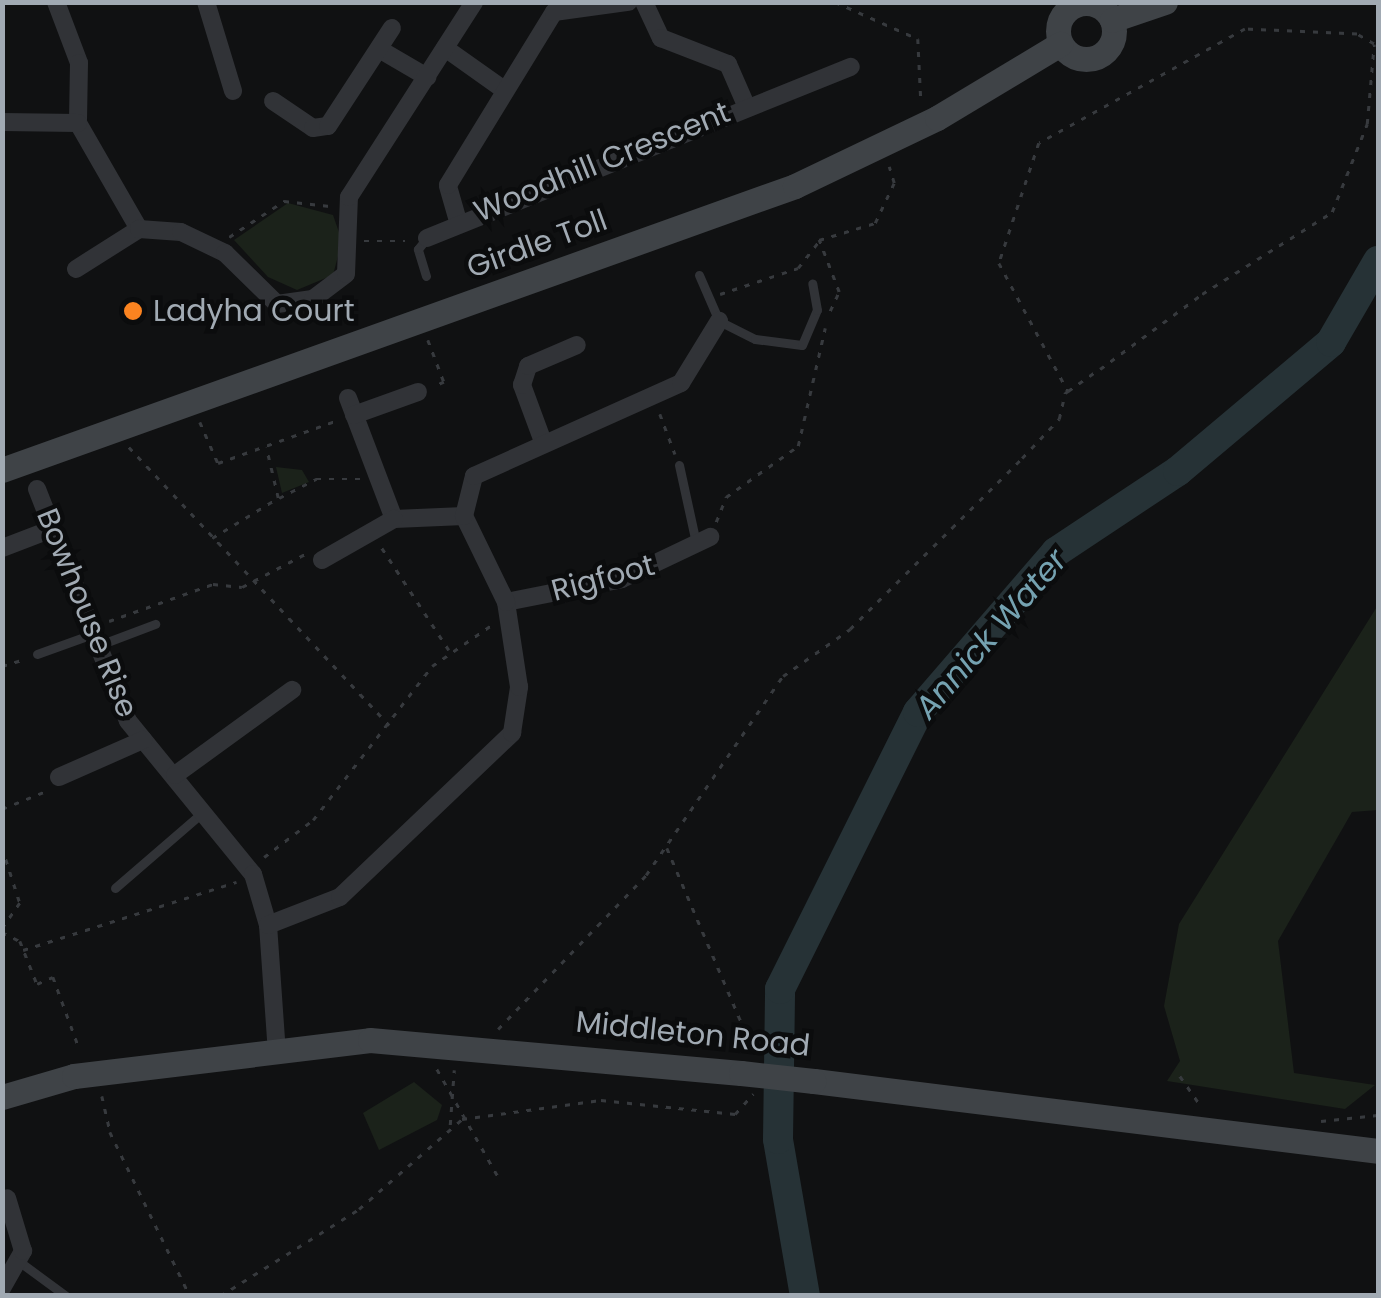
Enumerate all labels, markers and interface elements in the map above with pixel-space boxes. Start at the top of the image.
street label: Woodhill Crescent [469,94,735,230]
street label: Girdle Toll [462,202,612,286]
place label: Ladyha Court [153,293,355,329]
marker: Ladyha Court [122,300,144,322]
street label: Bowhouse Rise [29,503,145,723]
water label: Annick Water [907,541,1075,727]
street label: Rigfoot [548,547,658,609]
street label: Middleton Road [574,1004,812,1064]

